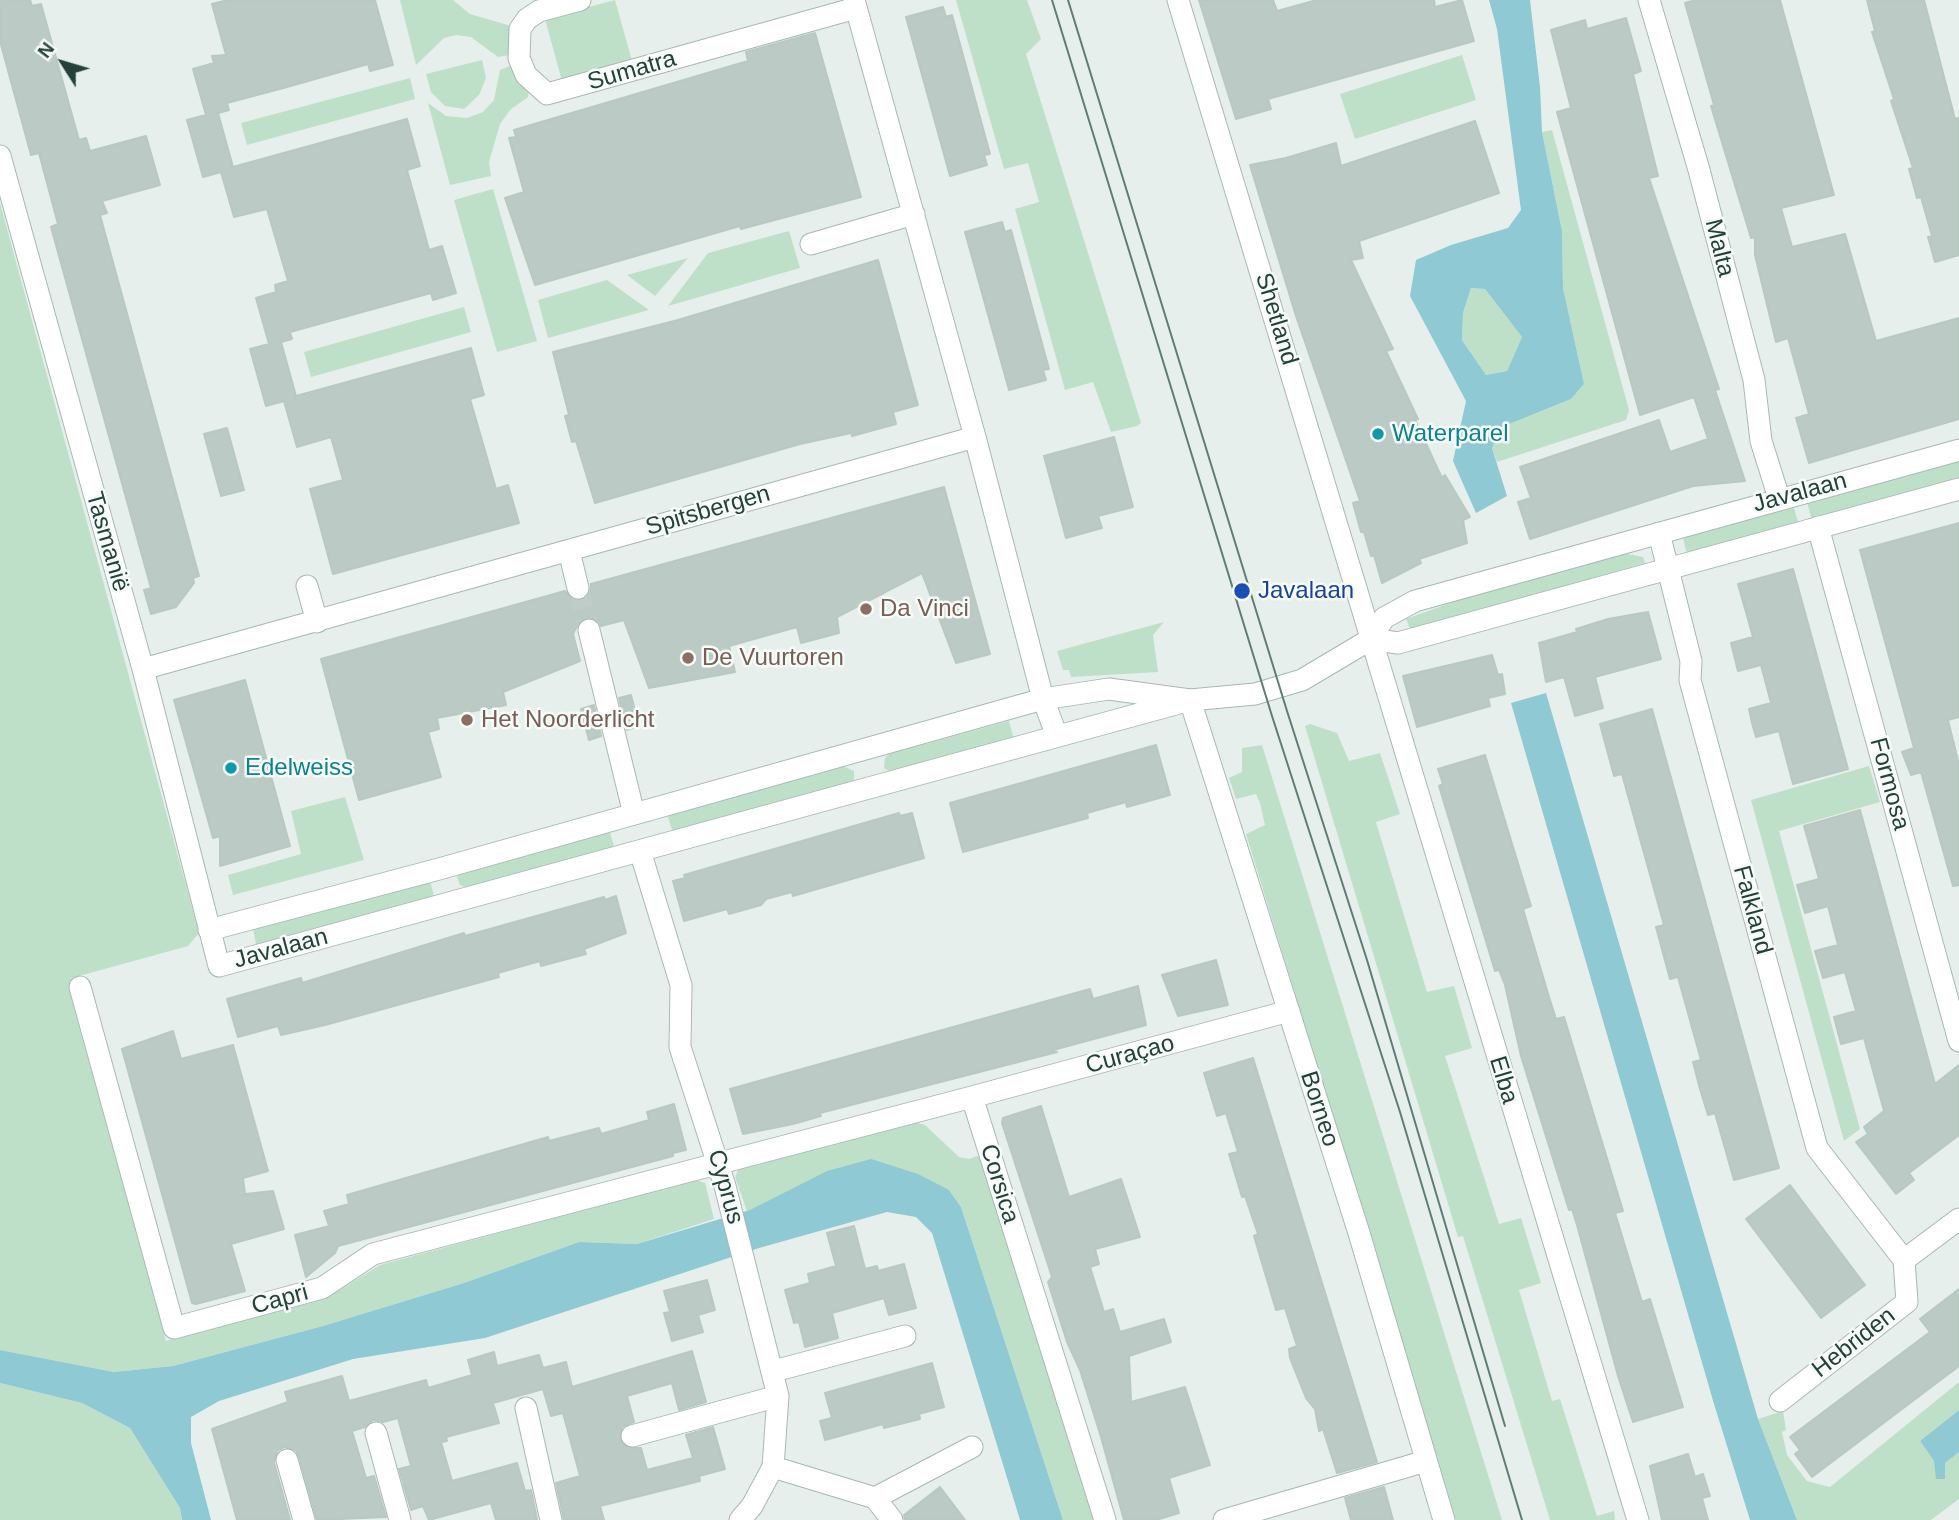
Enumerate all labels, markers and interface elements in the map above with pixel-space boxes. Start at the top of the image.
north arrow [28,28,98,98]
text: N [33,38,58,62]
street label: Sumatra [584,45,680,97]
street label: Malta [1698,216,1740,280]
street label: Shetland [1248,269,1304,369]
place label: Waterparel [1392,420,1508,448]
marker: Waterparel [1370,426,1386,442]
street label: Javalaan [1750,467,1850,519]
street label: Spitsbergen [642,480,774,542]
street label: Tasmanië [79,489,135,595]
place label: Javalaan [1258,577,1354,605]
marker: Javalaan [1232,581,1252,601]
place label: Da Vinci [880,595,969,623]
marker: Da Vinci [858,601,874,617]
place label: De Vuurtoren [702,644,844,672]
marker: De Vuurtoren [680,650,696,666]
place label: Het Noorderlicht [481,706,654,734]
marker: Het Noorderlicht [459,712,475,728]
street label: Formosa [1863,735,1915,833]
place label: Edelweiss [245,754,353,782]
marker: Edelweiss [223,760,239,776]
street label: Falkland [1726,862,1778,958]
street label: Javalaan [231,923,331,975]
street label: Curaçao [1082,1029,1178,1081]
street label: Elba [1482,1053,1524,1107]
street label: Borneo [1293,1068,1345,1150]
street label: Corsica [973,1141,1025,1227]
street label: Cyprus [701,1146,749,1228]
street label: Capri [249,1279,311,1321]
street label: Hebriden [1807,1302,1901,1384]

